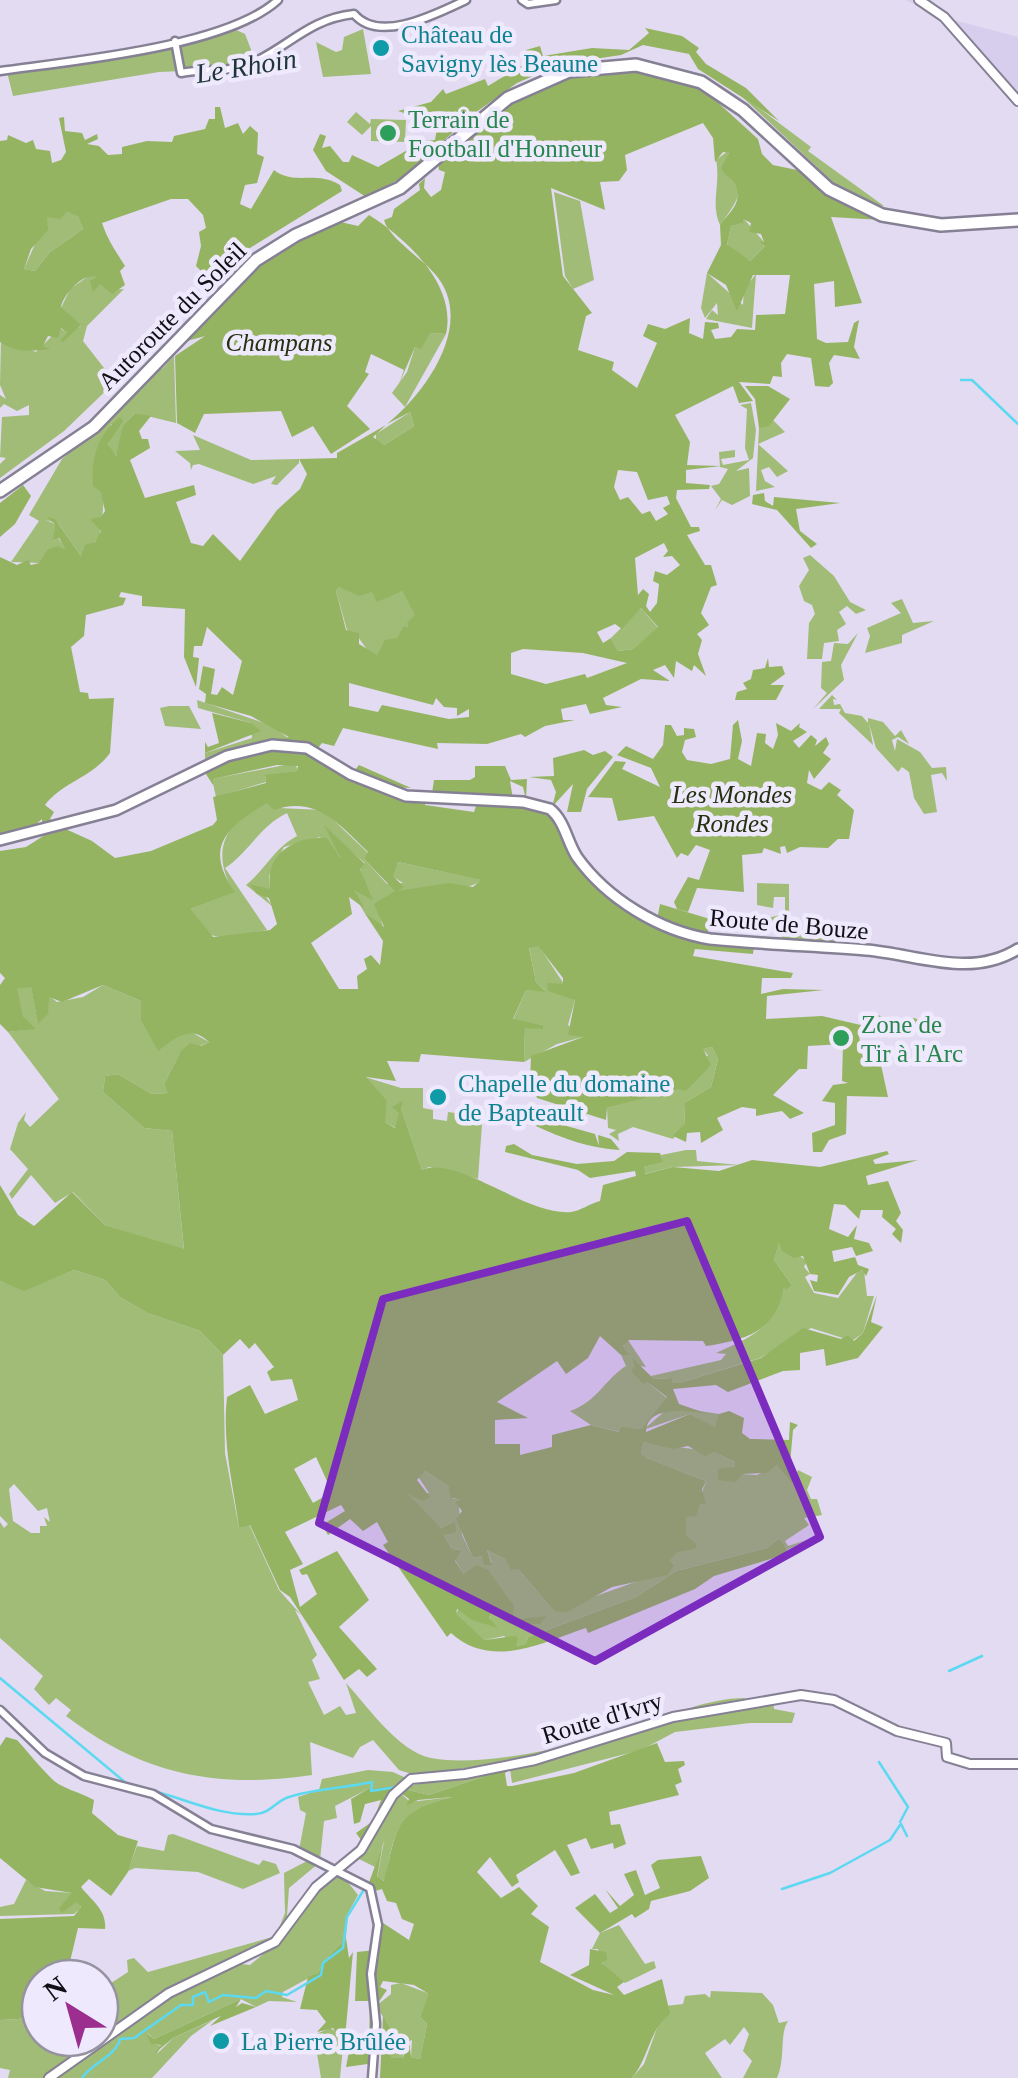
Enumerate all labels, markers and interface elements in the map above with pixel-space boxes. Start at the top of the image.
place label: Château de Savigny lès Beaune [401,21,598,77]
marker: Château de Savigny lès Beaune [370,37,392,59]
water label: Le Rhoin [192,43,299,89]
place label: Terrain de Football d'Honneur [408,106,603,162]
marker: Terrain de Football d'Honneur [377,122,399,144]
street label: Autoroute du Soleil [93,237,251,395]
park label: Champans [226,329,332,356]
park label: Les Mondes Rondes [671,781,792,837]
street label: Route de Bouze [708,904,870,944]
place label: Zone de Tir à l'Arc [861,1011,963,1067]
marker: Zone de Tir à l'Arc [830,1027,852,1049]
place label: Chapelle du domaine de Bapteault [458,1070,670,1126]
marker: Chapelle du domaine de Bapteault [427,1086,449,1108]
street label: Route d'Ivry [538,1687,666,1749]
north arrow [20,1958,120,2058]
text: N [38,1970,73,2007]
place label: La Pierre Brûlée [241,2028,406,2055]
marker: La Pierre Brûlée [210,2030,232,2052]

